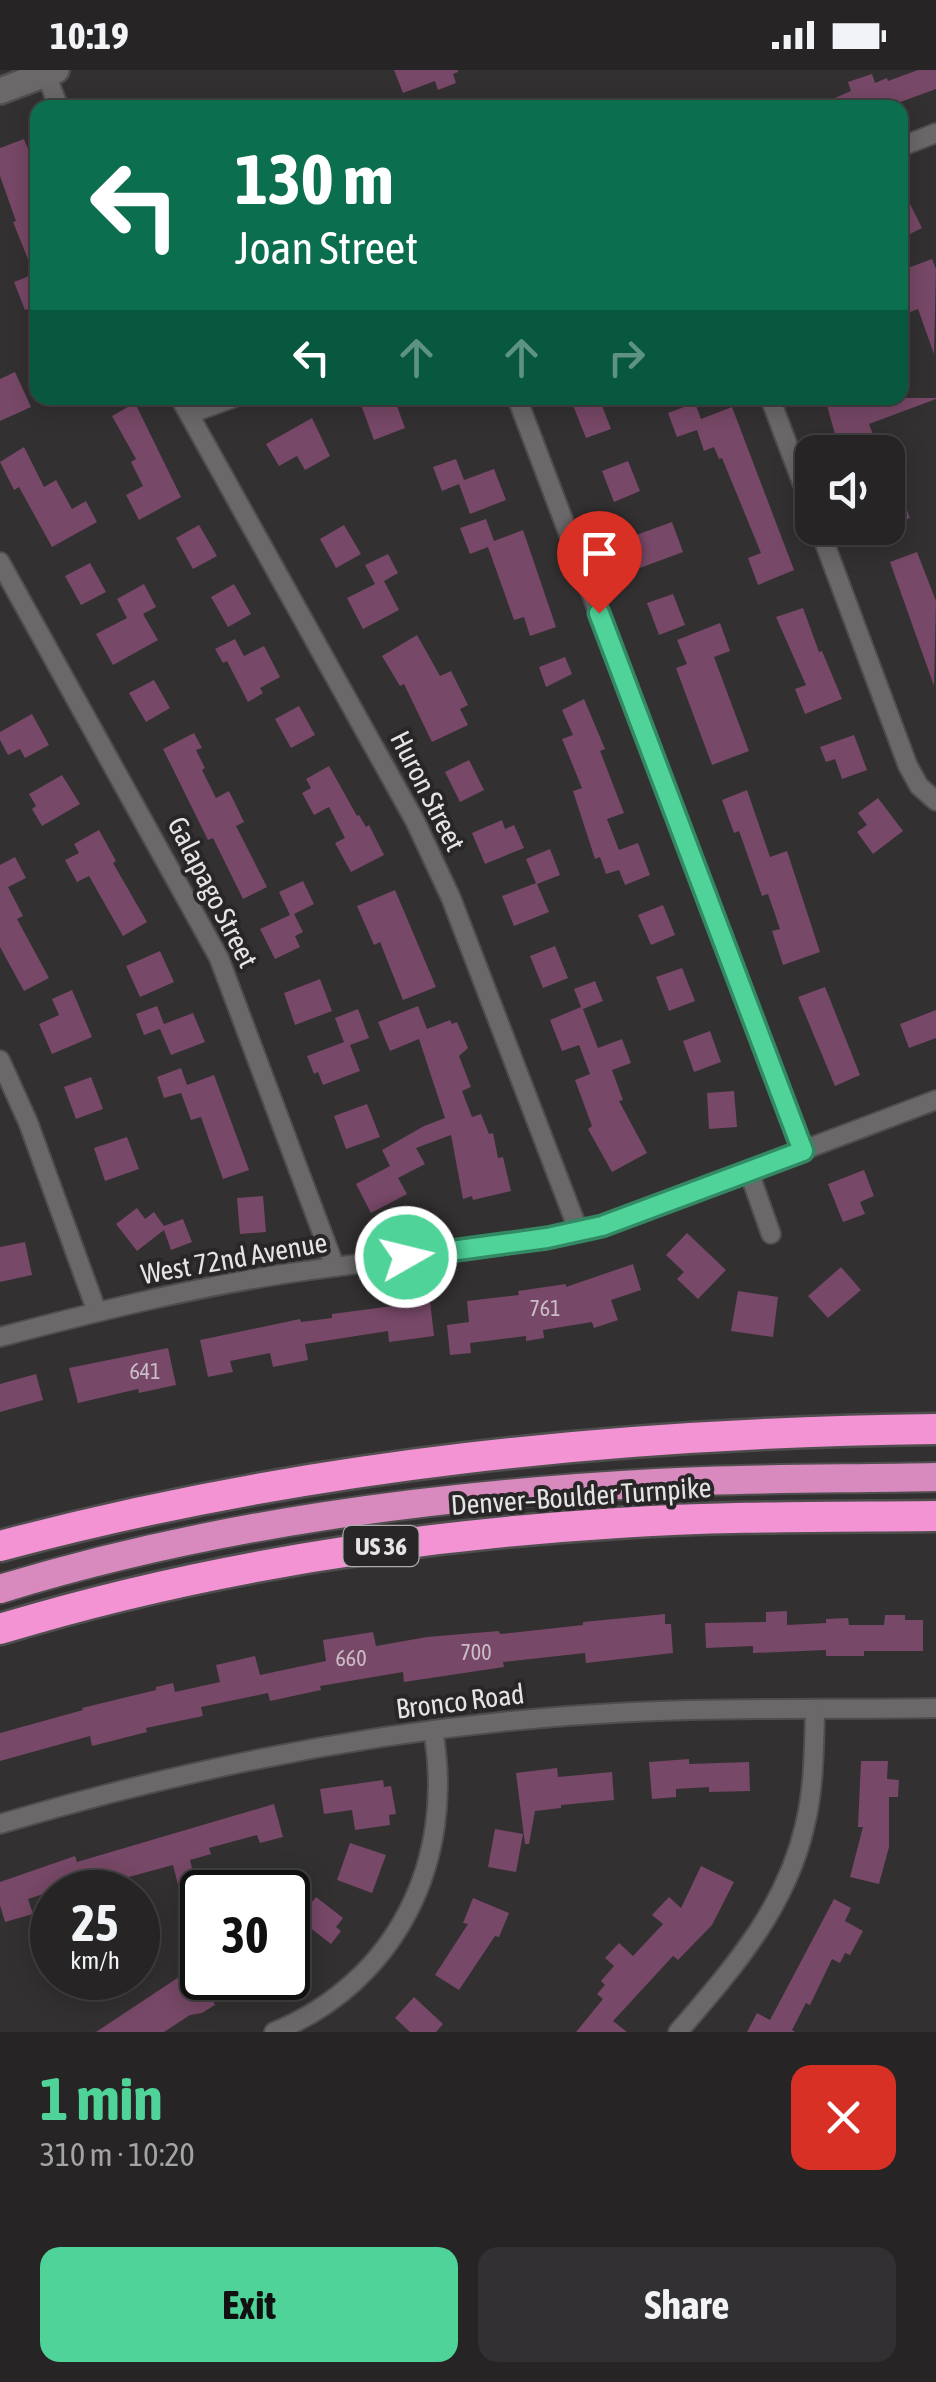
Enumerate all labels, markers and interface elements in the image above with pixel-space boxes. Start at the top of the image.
text: 10:19 [50,14,129,57]
text: 130 m [235,139,394,219]
icon: left [70,140,200,270]
text: Joan Street [235,222,418,274]
icon: left [284,330,339,385]
icon: ahead [389,330,444,385]
icon: ahead [494,330,549,385]
icon: right [599,330,654,385]
map controls [795,435,905,545]
button: sound [795,435,905,545]
pin [557,511,642,614]
icon: arrive [572,526,627,581]
street label: Huron Street [384,726,472,856]
street label: Galapago Street [161,811,265,973]
position arrow [354,1205,458,1309]
street label: West 72nd Avenue [138,1226,330,1290]
house number: 761 [529,1295,561,1321]
house number: 641 [129,1358,161,1384]
street label: Denver–Boulder Turnpike [450,1471,712,1521]
road number: US 36 [344,1526,418,1566]
house number: 700 [460,1639,492,1665]
house number: 660 [335,1645,367,1671]
street label: Bronco Road [394,1677,526,1725]
speed limit sign: 30 [180,1870,310,2000]
text: 25 [71,1894,118,1952]
text: km/h [70,1946,120,1974]
text: 1 min [40,2064,163,2133]
button: close [791,2065,896,2170]
text: 310 m · 10:20 [40,2136,195,2173]
button: Exit [40,2247,458,2362]
button: Share [478,2247,896,2362]

